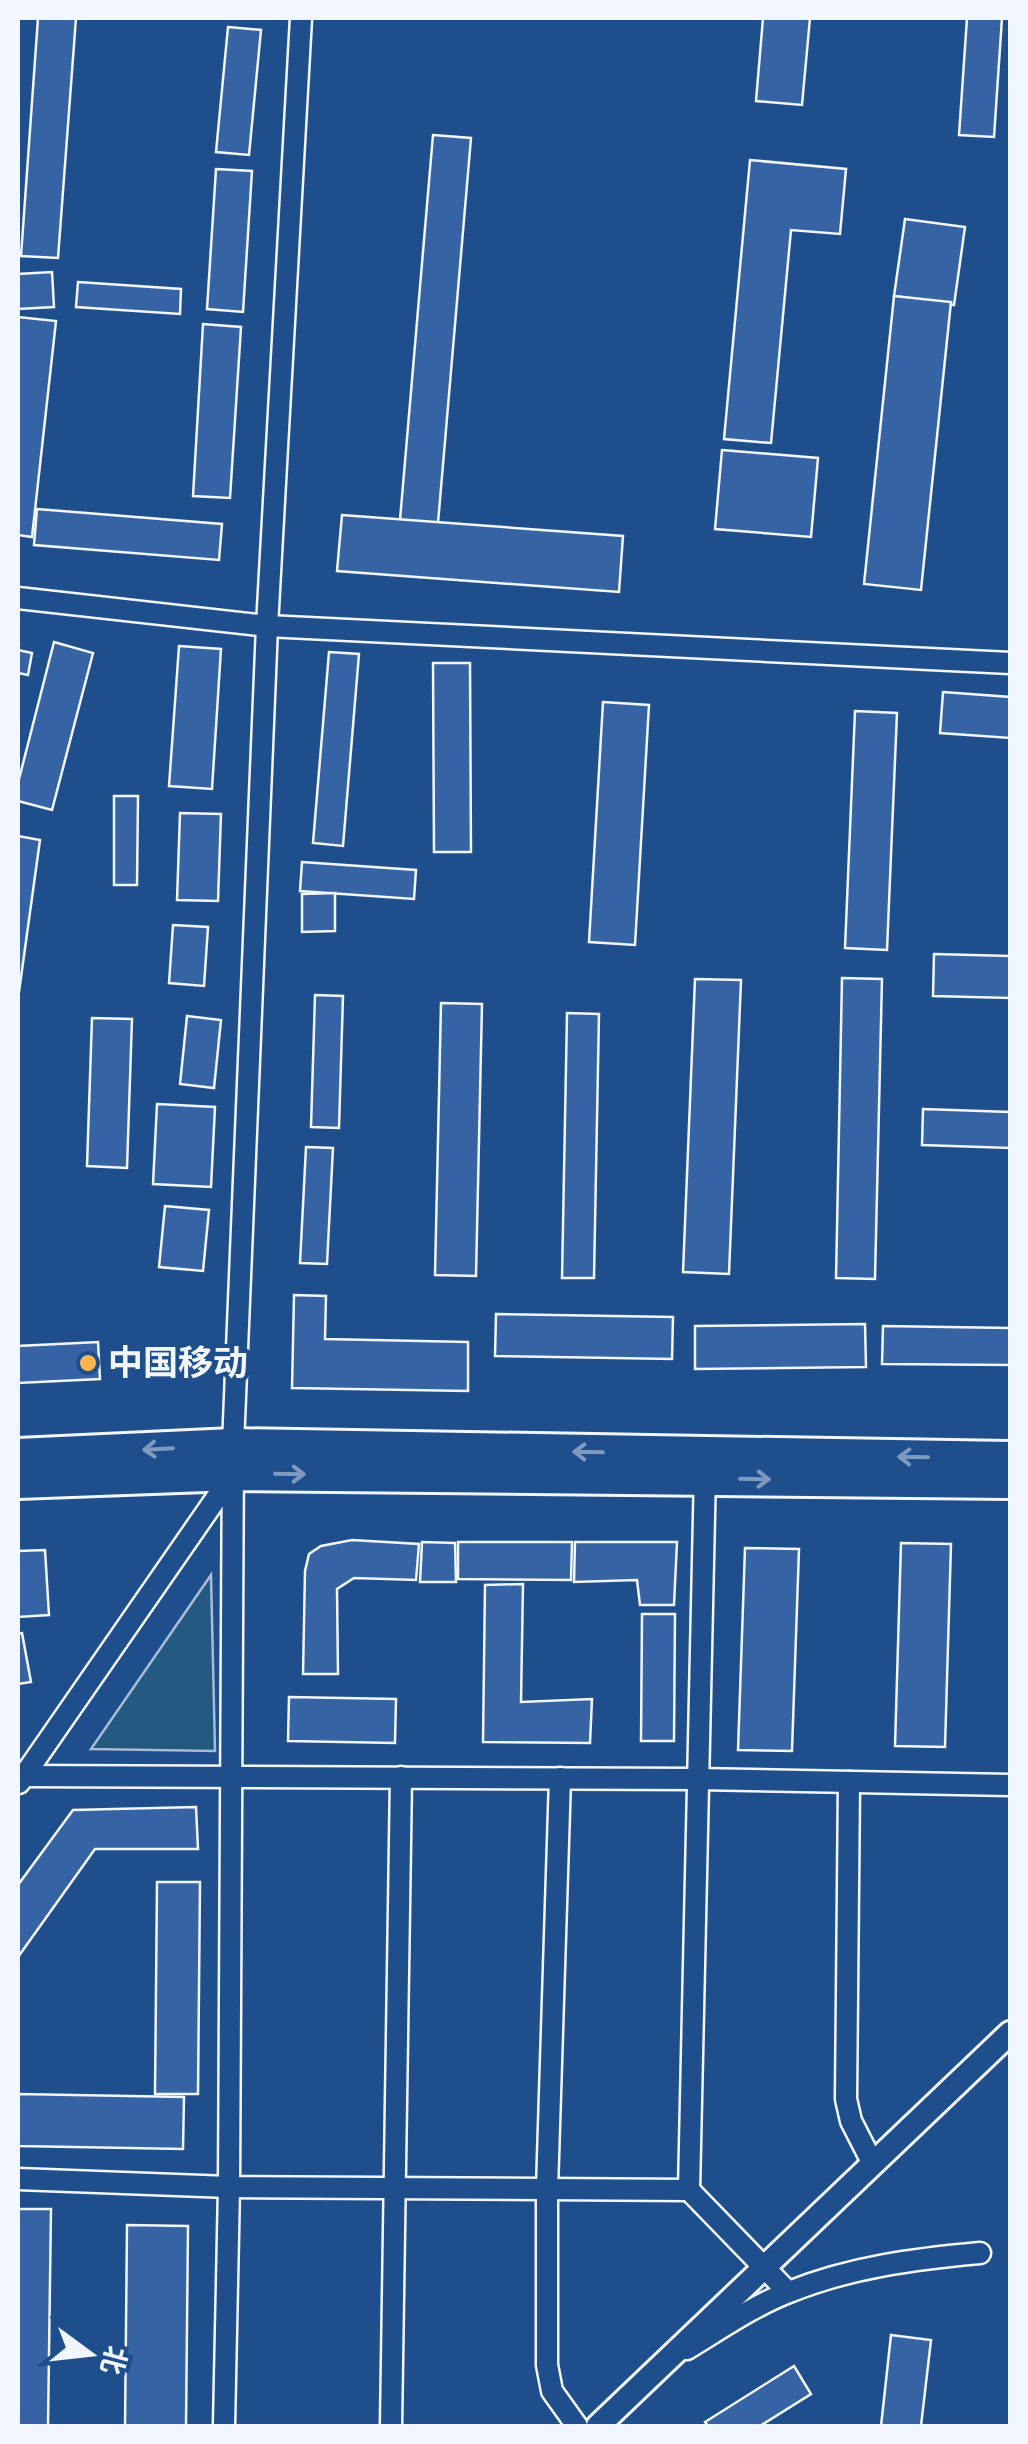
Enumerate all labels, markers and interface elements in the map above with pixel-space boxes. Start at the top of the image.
place label: 中国移动 [108,1343,248,1386]
marker: 中国移动 [77,1352,99,1374]
one-way arrow [143,1440,175,1459]
one-way arrow [573,1442,605,1461]
one-way arrow [898,1448,930,1466]
one-way arrow [273,1465,305,1484]
one-way arrow [738,1470,770,1488]
north arrow [40,2304,140,2404]
text: 北 [93,2342,132,2378]

